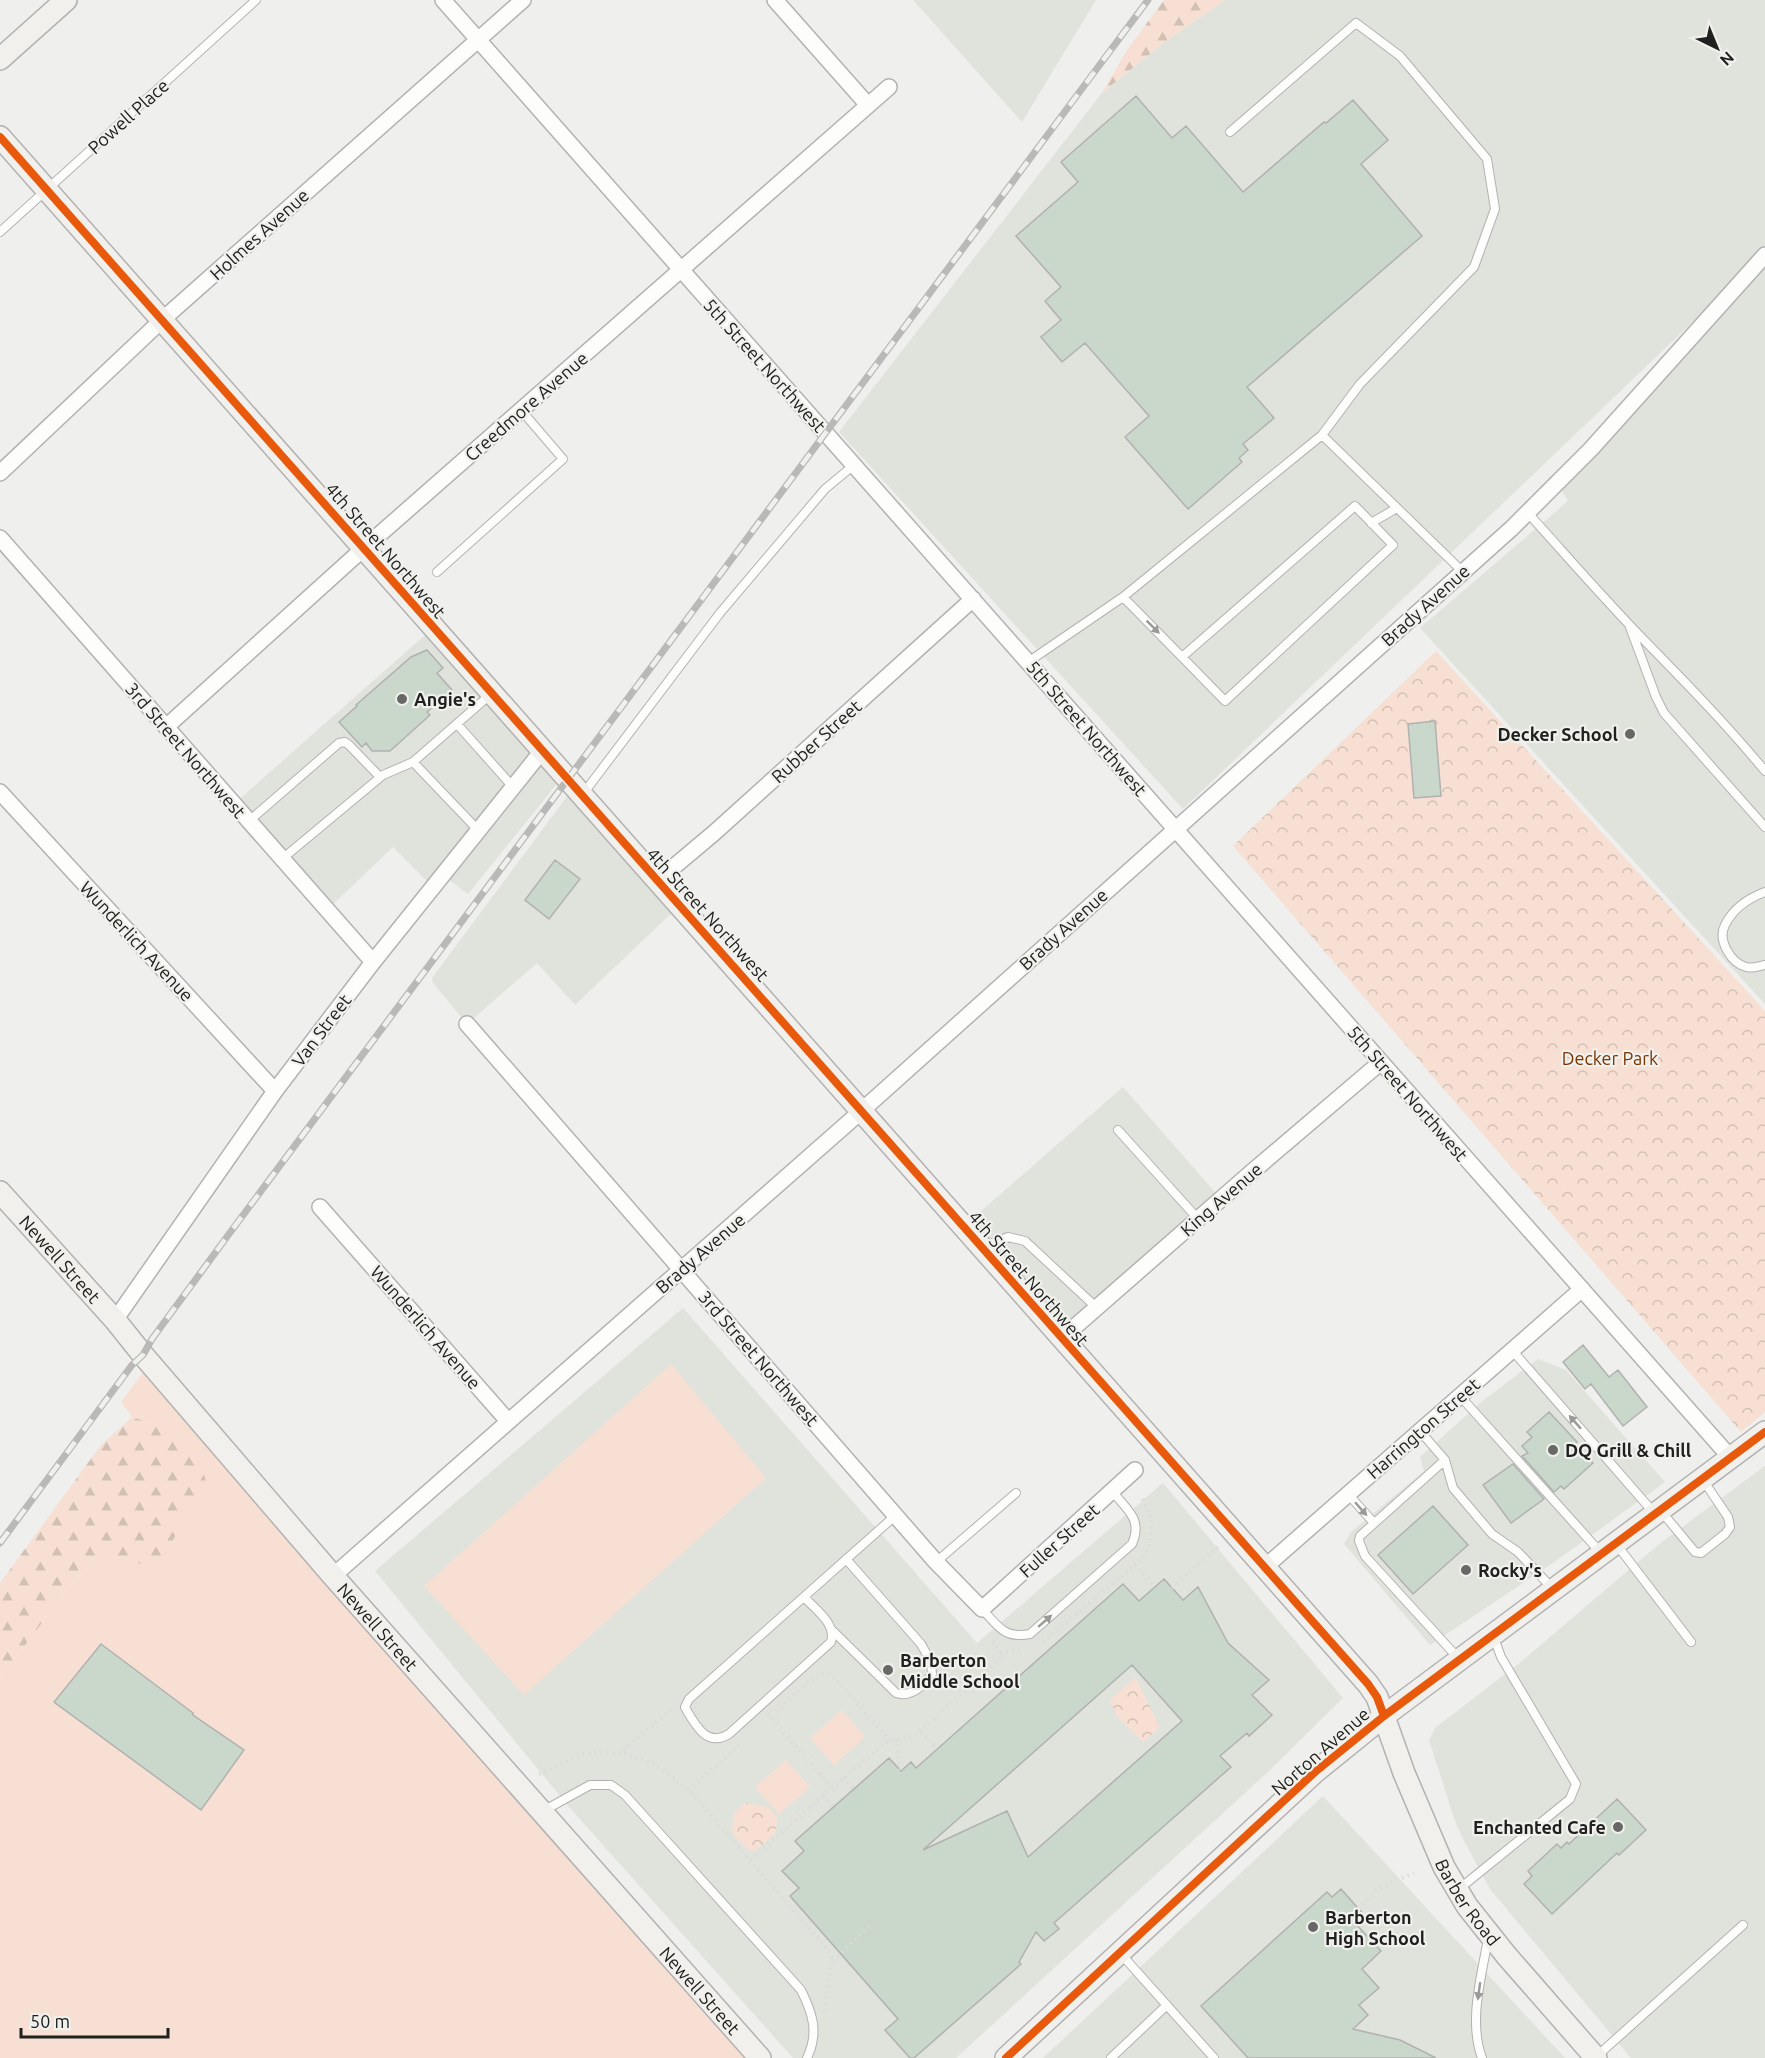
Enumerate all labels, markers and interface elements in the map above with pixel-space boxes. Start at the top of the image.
north arrow [1687,18,1747,78]
text: N [1717,48,1738,70]
street label: Powell Place [84,75,172,157]
street label: Holmes Avenue [206,184,312,284]
street label: 5th Street Northwest [700,294,830,436]
street label: Creedmore Avenue [461,347,591,465]
street label: 4th Street Northwest [322,478,450,622]
street label: Brady Avenue [1377,560,1473,650]
one-way arrow [1145,620,1159,634]
street label: 5th Street Northwest [1023,656,1151,800]
street label: 3rd Street Northwest [122,678,250,822]
place label: Angie's [414,689,476,709]
marker: Angie's [395,692,409,706]
street label: Rubber Street [767,696,865,786]
place label: Decker School [1497,724,1619,744]
marker: Decker School [1623,727,1637,741]
street label: 4th Street Northwest [643,843,773,985]
street label: Wunderlich Avenue [76,877,198,1005]
street label: Brady Avenue [1015,884,1111,974]
street label: Van Street [287,990,355,1070]
street label: 5th Street Northwest [1344,1021,1472,1165]
park label: Decker Park [1562,1048,1658,1068]
street label: King Avenue [1176,1158,1266,1240]
street label: 4th Street Northwest [965,1206,1093,1350]
street label: Brady Avenue [651,1209,749,1297]
street label: Newell Street [16,1211,105,1307]
street label: Wunderlich Avenue [367,1261,485,1393]
street label: 3rd Street Northwest [695,1286,823,1430]
street label: Harrington Street [1363,1374,1483,1482]
one-way arrow [1569,1415,1582,1430]
place label: DQ Grill & Chill [1565,1440,1692,1460]
marker: DQ Grill & Chill [1546,1443,1560,1457]
street label: Fuller Street [1015,1499,1103,1581]
one-way arrow [1354,1501,1367,1516]
place label: Rocky's [1478,1560,1542,1580]
marker: Rocky's [1459,1563,1473,1577]
street label: Newell Street [334,1579,422,1675]
one-way arrow [1037,1615,1052,1628]
place label: Barberton Middle School [900,1650,1020,1691]
marker: Barberton Middle School [881,1663,895,1677]
street label: Norton Avenue [1267,1703,1373,1799]
place label: Enchanted Cafe [1473,1817,1606,1837]
marker: Enchanted Cafe [1611,1820,1625,1834]
street label: Barber Road [1432,1856,1504,1949]
place label: Barberton High School [1325,1907,1426,1948]
marker: Barberton High School [1306,1920,1320,1934]
street label: Newell Street [656,1942,744,2038]
one-way arrow [1475,1982,1484,2001]
scale bar [21,2001,168,2039]
text: 50 m [30,2011,70,2031]

